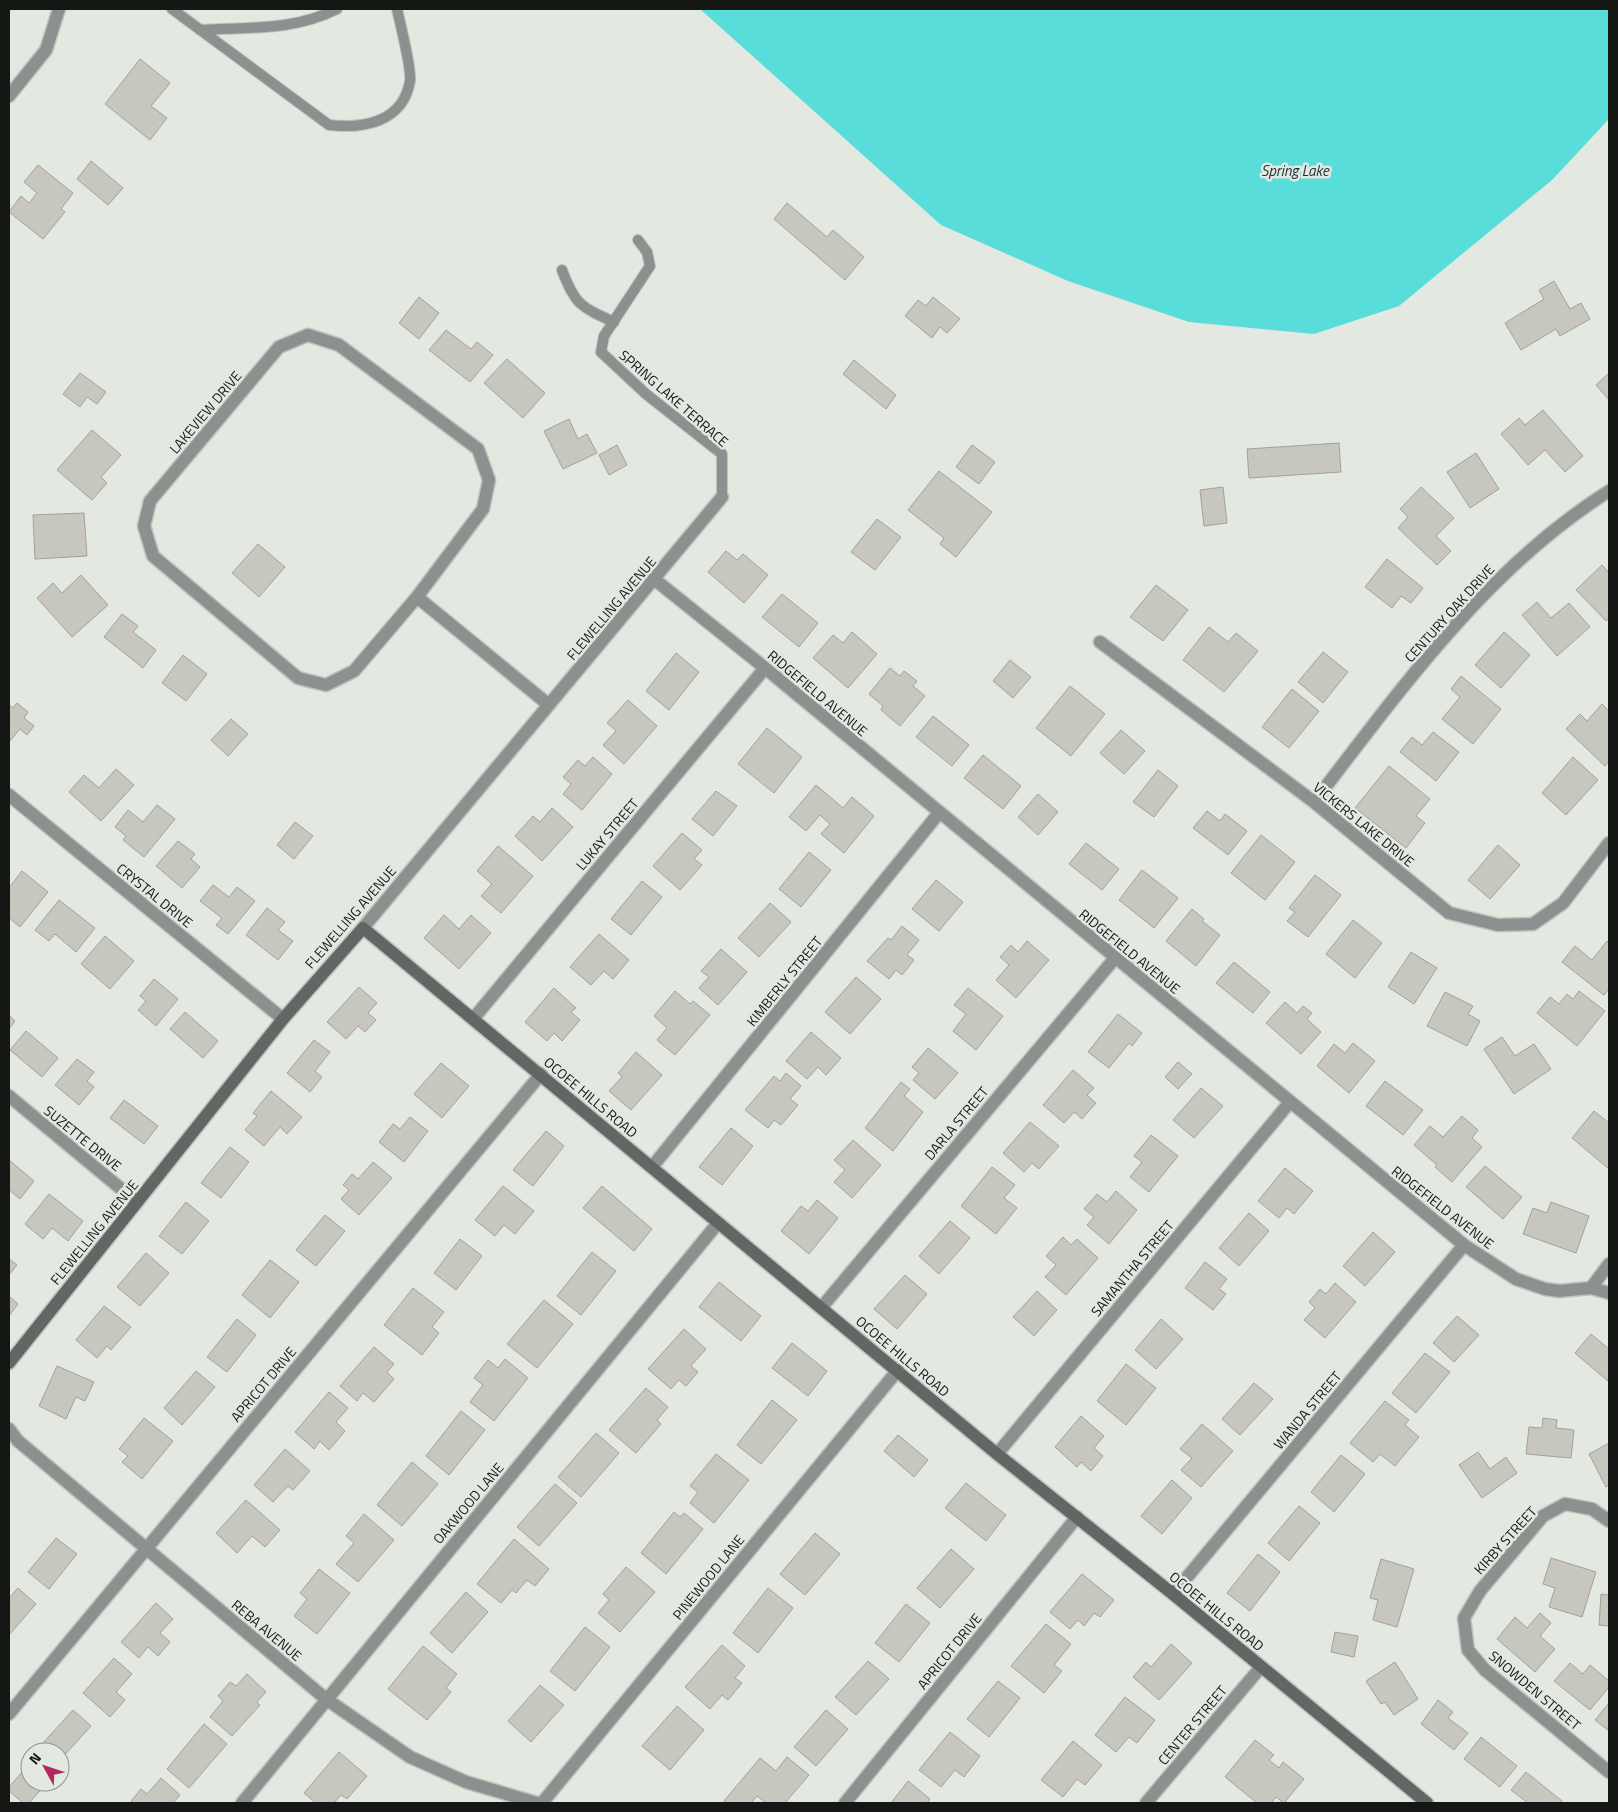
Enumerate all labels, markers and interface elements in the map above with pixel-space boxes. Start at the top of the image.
water label: Spring Lake [1261,159,1330,182]
street label: SPRING LAKE TERRACE [615,345,733,452]
street label: LAKEVIEW DRIVE [164,366,246,458]
street label: FLEWELLING AVENUE [561,551,661,665]
street label: CENTURY OAK DRIVE [1399,559,1499,667]
street label: RIDGEFIELD AVENUE [763,645,873,741]
street label: VICKERS LAKE DRIVE [1309,776,1419,872]
street label: LUKAY STREET [571,793,644,875]
street label: CRYSTAL DRIVE [112,858,198,932]
street label: FLEWELLING AVENUE [299,861,401,973]
street label: RIDGEFIELD AVENUE [1075,904,1185,999]
street label: KIMBERLY STREET [741,931,827,1031]
street label: OCOEE HILLS ROAD [540,1051,642,1143]
street label: DARLA STREET [919,1081,993,1164]
street label: SUZETTE DRIVE [40,1100,126,1176]
street label: RIDGEFIELD AVENUE [1387,1160,1499,1254]
street label: FLEWELLING AVENUE [45,1175,143,1289]
street label: SAMANTHA STREET [1085,1215,1179,1321]
street label: OCOEE HILLS ROAD [852,1310,954,1402]
street label: APRICOT DRIVE [225,1342,301,1426]
street label: WANDA STREET [1268,1366,1346,1454]
street label: OAKWOOD LANE [428,1458,509,1548]
street label: KIRBY STREET [1469,1501,1542,1579]
street label: PINEWOOD LANE [667,1530,749,1624]
street label: OCOEE HILLS ROAD [1165,1566,1269,1656]
street label: REBA AVENUE [227,1594,307,1666]
street label: APRICOT DRIVE [912,1608,986,1694]
street label: SNOWDEN STREET [1484,1645,1586,1735]
street label: CENTER STREET [1152,1680,1232,1769]
north arrow [20,1742,70,1792]
text: N [23,1748,46,1769]

